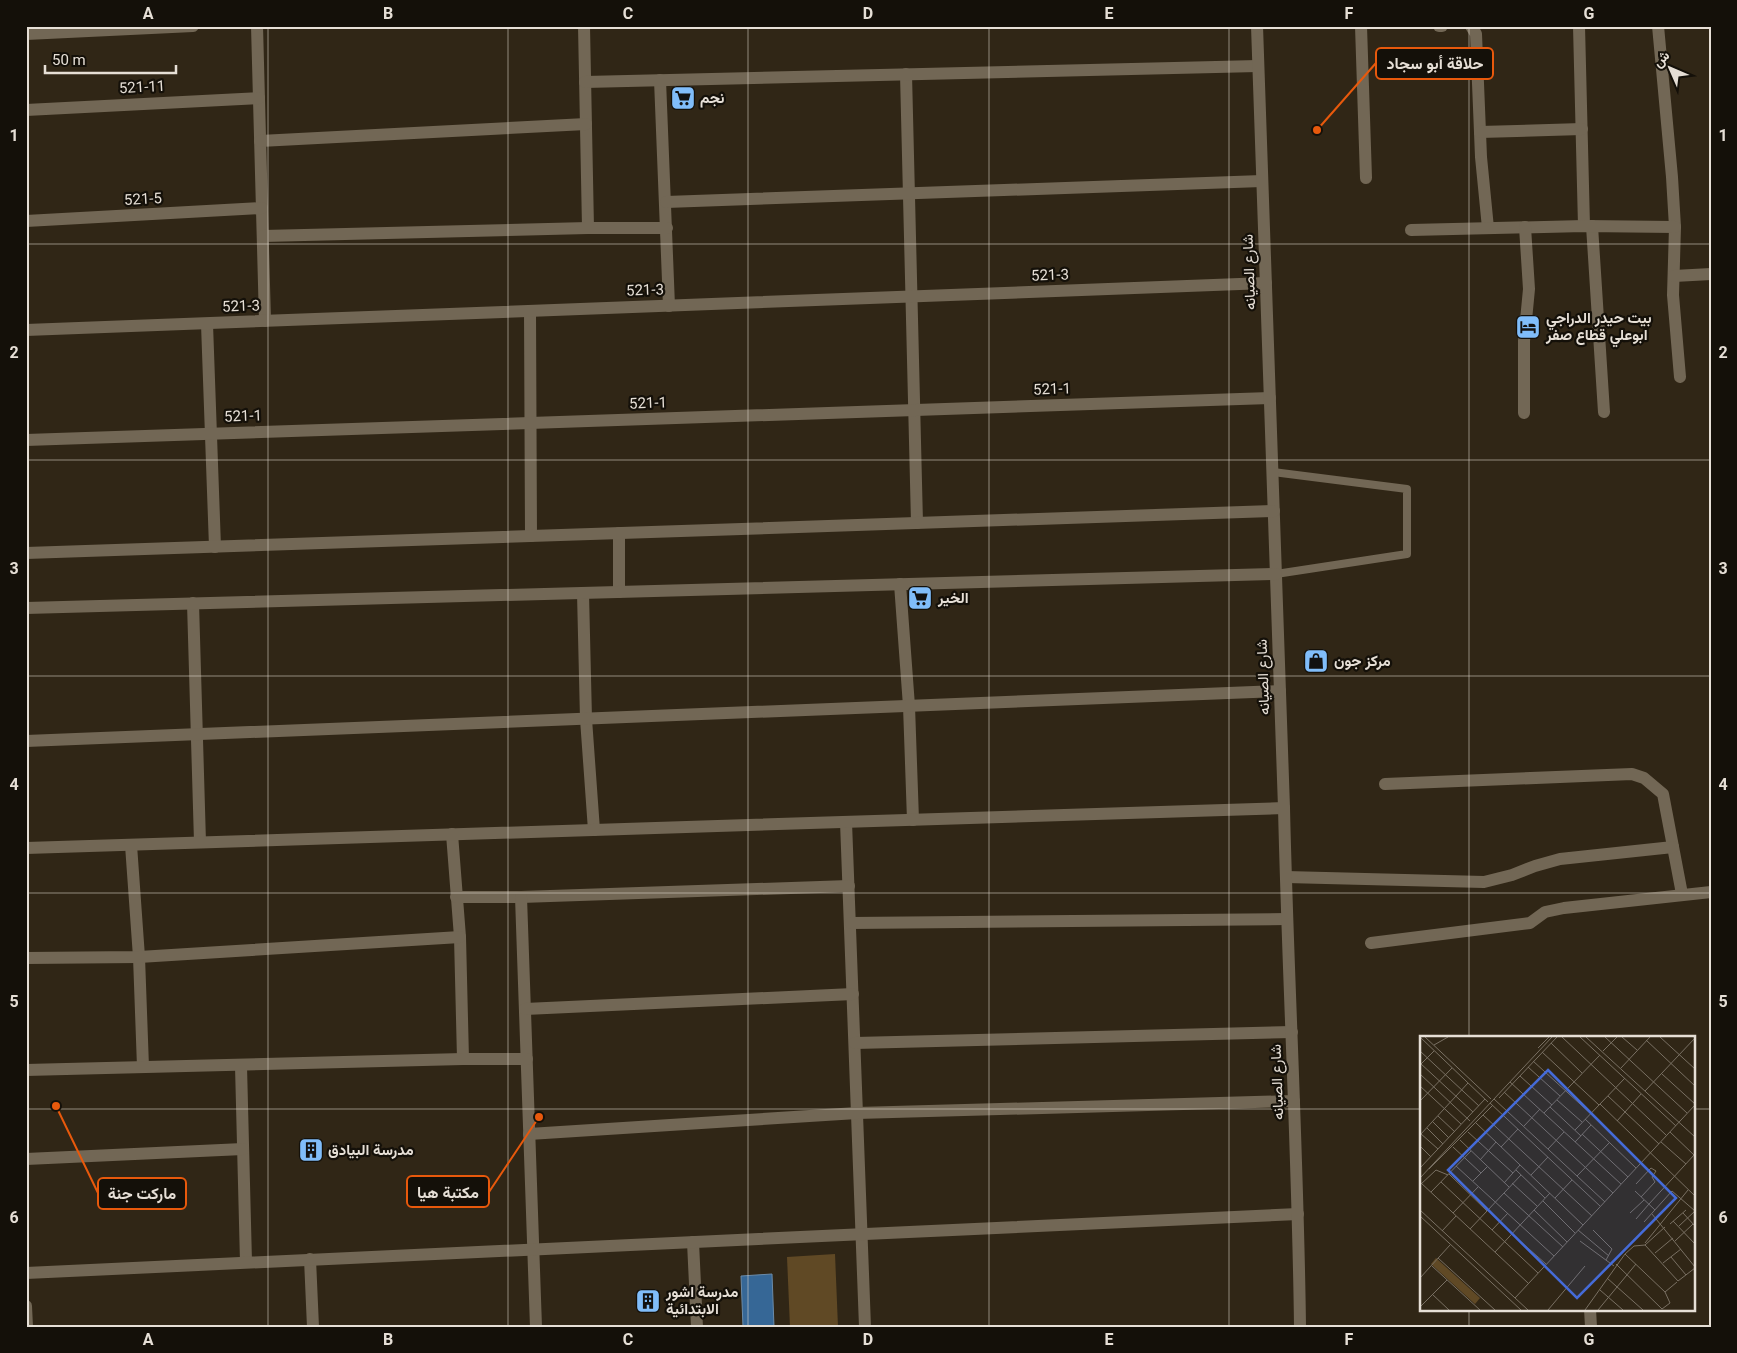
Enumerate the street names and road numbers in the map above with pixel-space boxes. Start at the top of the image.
street label: 521-11 [118,77,166,97]
street label: 521-5 [124,189,162,209]
street label: شارع الصيانه [1239,233,1261,310]
street label: 521-3 [1031,265,1069,285]
street label: 521-3 [626,280,664,300]
street label: 521-3 [222,296,260,316]
street label: 521-1 [1033,379,1071,399]
street label: 521-1 [629,393,667,413]
street label: 521-1 [224,406,262,426]
street label: شارع الصيانه [1253,638,1275,715]
street label: شارع الصيانه [1267,1043,1289,1120]

